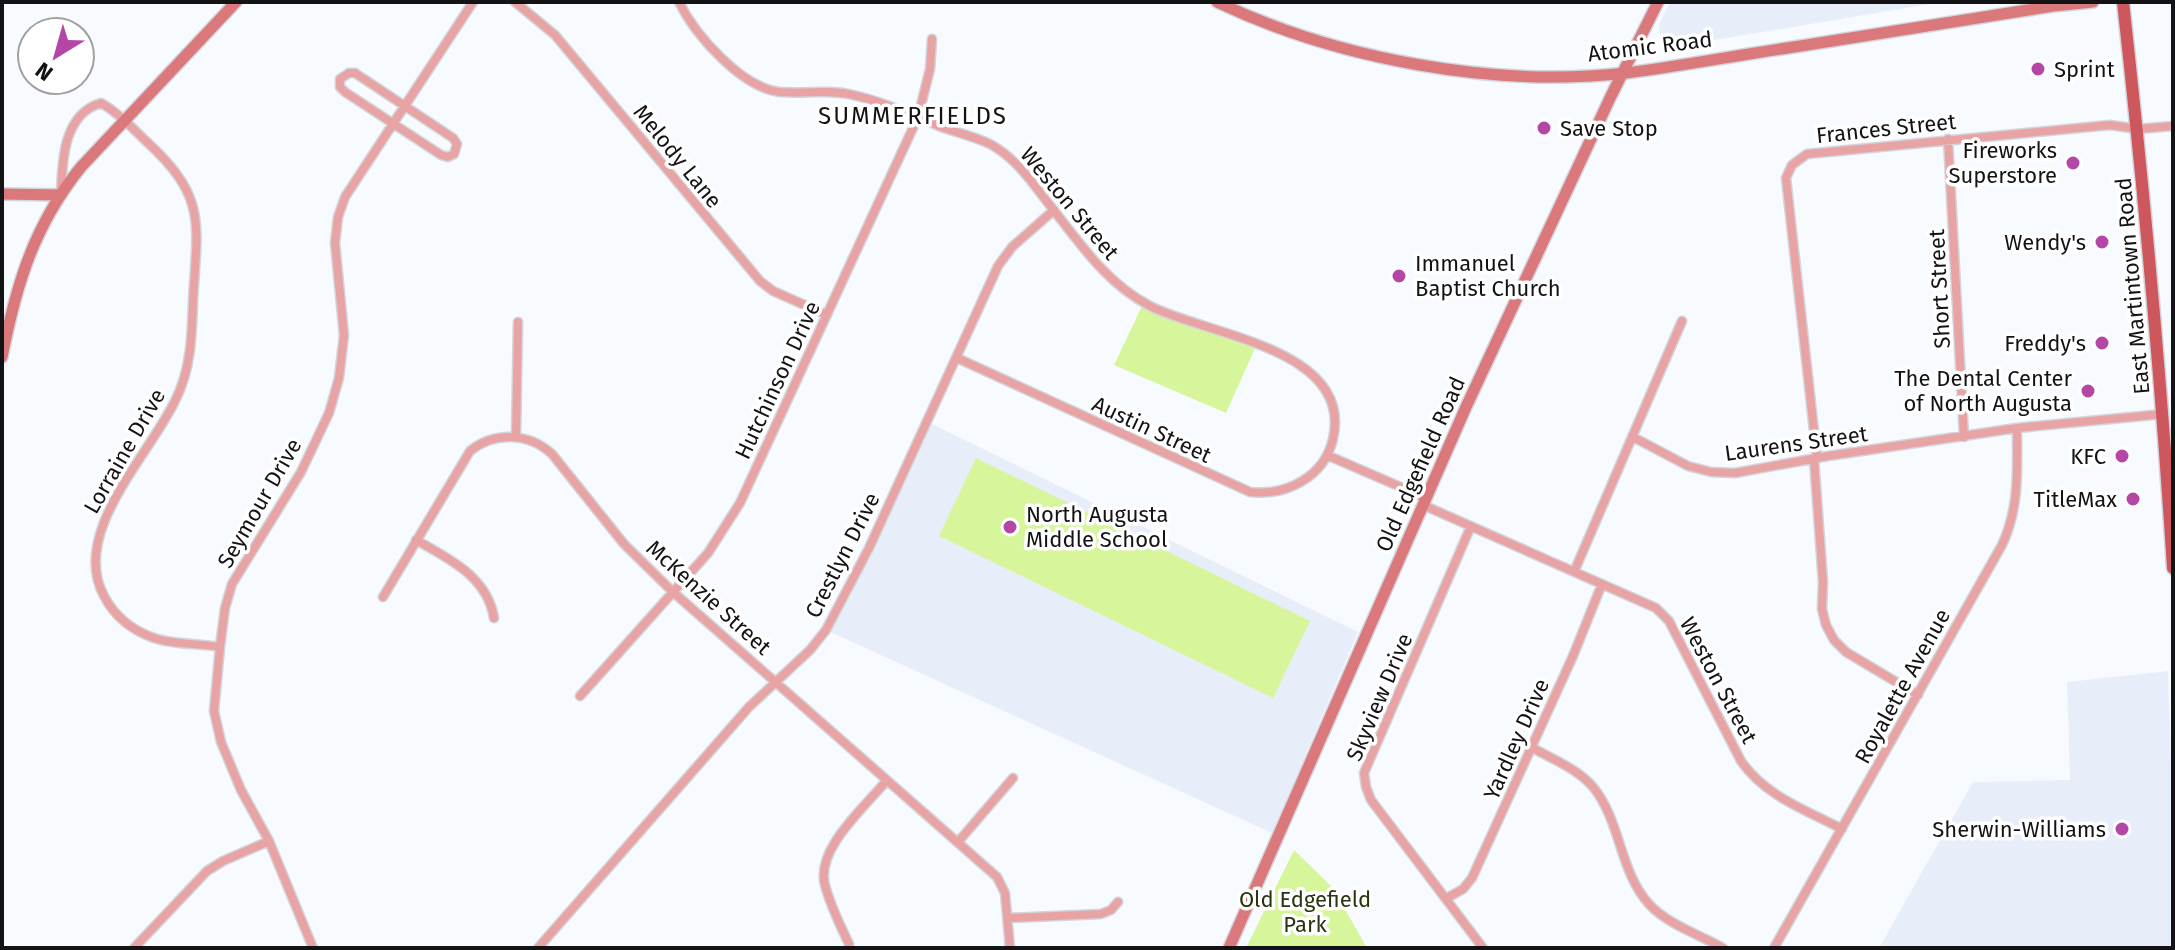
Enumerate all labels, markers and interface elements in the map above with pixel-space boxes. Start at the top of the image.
north arrow [16,16,96,96]
street label: Atomic Road [1586,25,1714,68]
text: N [30,56,58,87]
place label: Sprint [2054,56,2115,83]
marker: Sprint [2029,60,2047,78]
street label: Melody Lane [628,99,728,214]
district label: SUMMERFIELDS [818,102,1008,130]
street label: Frances Street [1815,108,1957,149]
place label: Save Stop [1560,115,1658,142]
marker: Save Stop [1535,119,1553,137]
place label: Fireworks Superstore [1948,137,2057,189]
street label: Weston Street [1015,141,1125,265]
marker: Fireworks Superstore [2064,154,2082,172]
street label: East Martintown Road [2110,176,2155,396]
street label: Short Street [1923,228,1956,349]
place label: Wendy's [2004,229,2086,256]
marker: Wendy's [2093,233,2111,251]
place label: Immanuel Baptist Church [1415,250,1561,302]
marker: Immanuel Baptist Church [1390,267,1408,285]
street label: Hutchinson Drive [729,297,826,464]
place label: Freddy's [2004,330,2086,357]
marker: Freddy's [2093,334,2111,352]
place label: The Dental Center of North Augusta [1894,365,2073,417]
street label: Old Edgefield Road [1370,372,1471,556]
marker: The Dental Center of North Augusta [2079,382,2097,400]
street label: Lorraine Drive [78,384,171,519]
street label: Austin Street [1088,390,1216,469]
street label: Laurens Street [1723,420,1869,467]
street label: Seymour Drive [211,434,307,573]
place label: KFC [2070,443,2106,470]
marker: KFC [2113,447,2131,465]
place label: TitleMax [2034,486,2117,513]
street label: Crestlyn Drive [799,488,886,622]
marker: TitleMax [2124,490,2142,508]
place label: North Augusta Middle School [1026,501,1169,553]
marker: North Augusta Middle School [1001,518,1019,536]
street label: McKenzie Street [641,534,777,660]
street label: Royalette Avenue [1849,604,1956,768]
street label: Weston Street [1674,612,1763,748]
street label: Skyview Drive [1340,629,1419,765]
street label: Yardley Drive [1478,674,1555,804]
place label: Sherwin-Williams [1932,816,2106,843]
marker: Sherwin-Williams [2113,820,2131,838]
park label: Old Edgefield Park [1239,886,1371,938]

